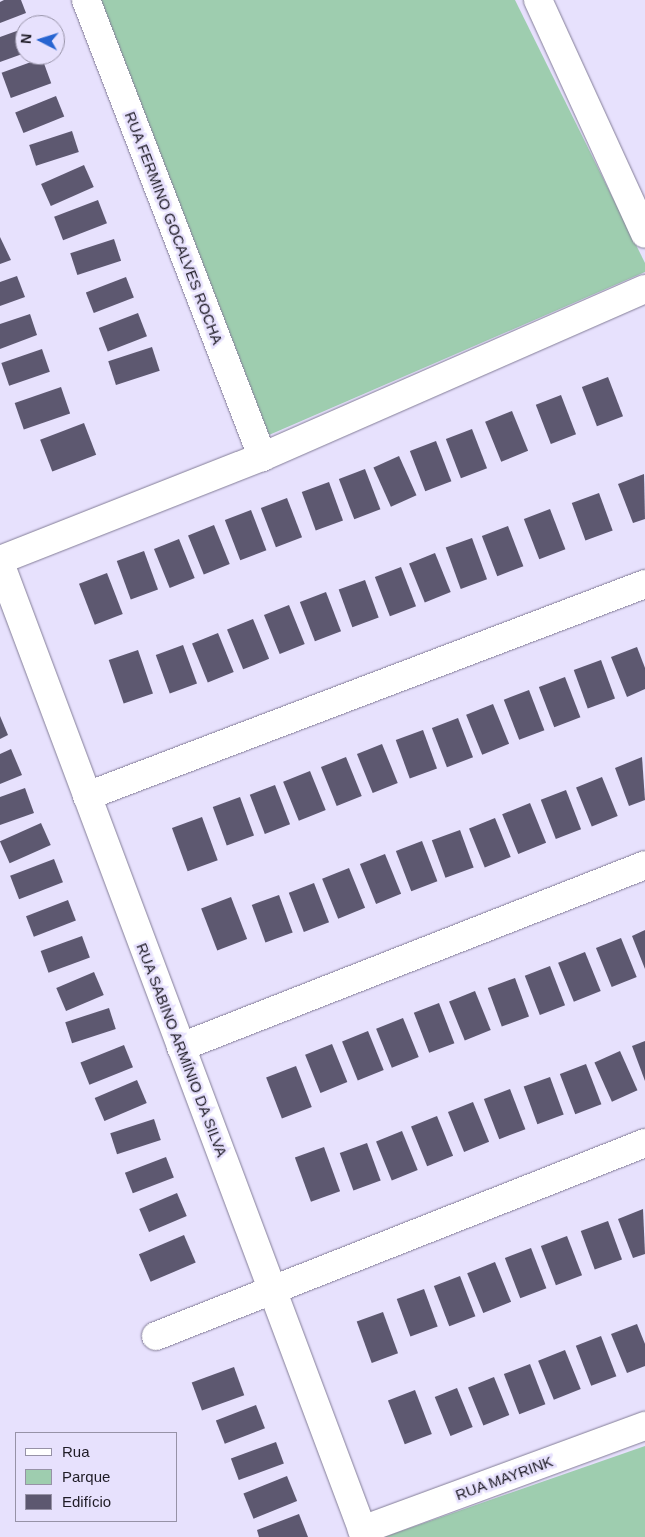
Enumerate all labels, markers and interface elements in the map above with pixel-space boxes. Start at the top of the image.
north arrow [15,15,65,65]
text: N [18,33,34,45]
street label: RUA FERMINO GOCALVES ROCHA [121,109,227,347]
street label: RUA SABINO ARMÍNIO DA SILVA [132,939,232,1161]
legend [15,1432,178,1522]
text: Rua [62,1443,90,1460]
street label: RUA MAYRINK [452,1452,556,1504]
text: Parque [62,1468,110,1485]
text: Edifício [62,1493,111,1510]

